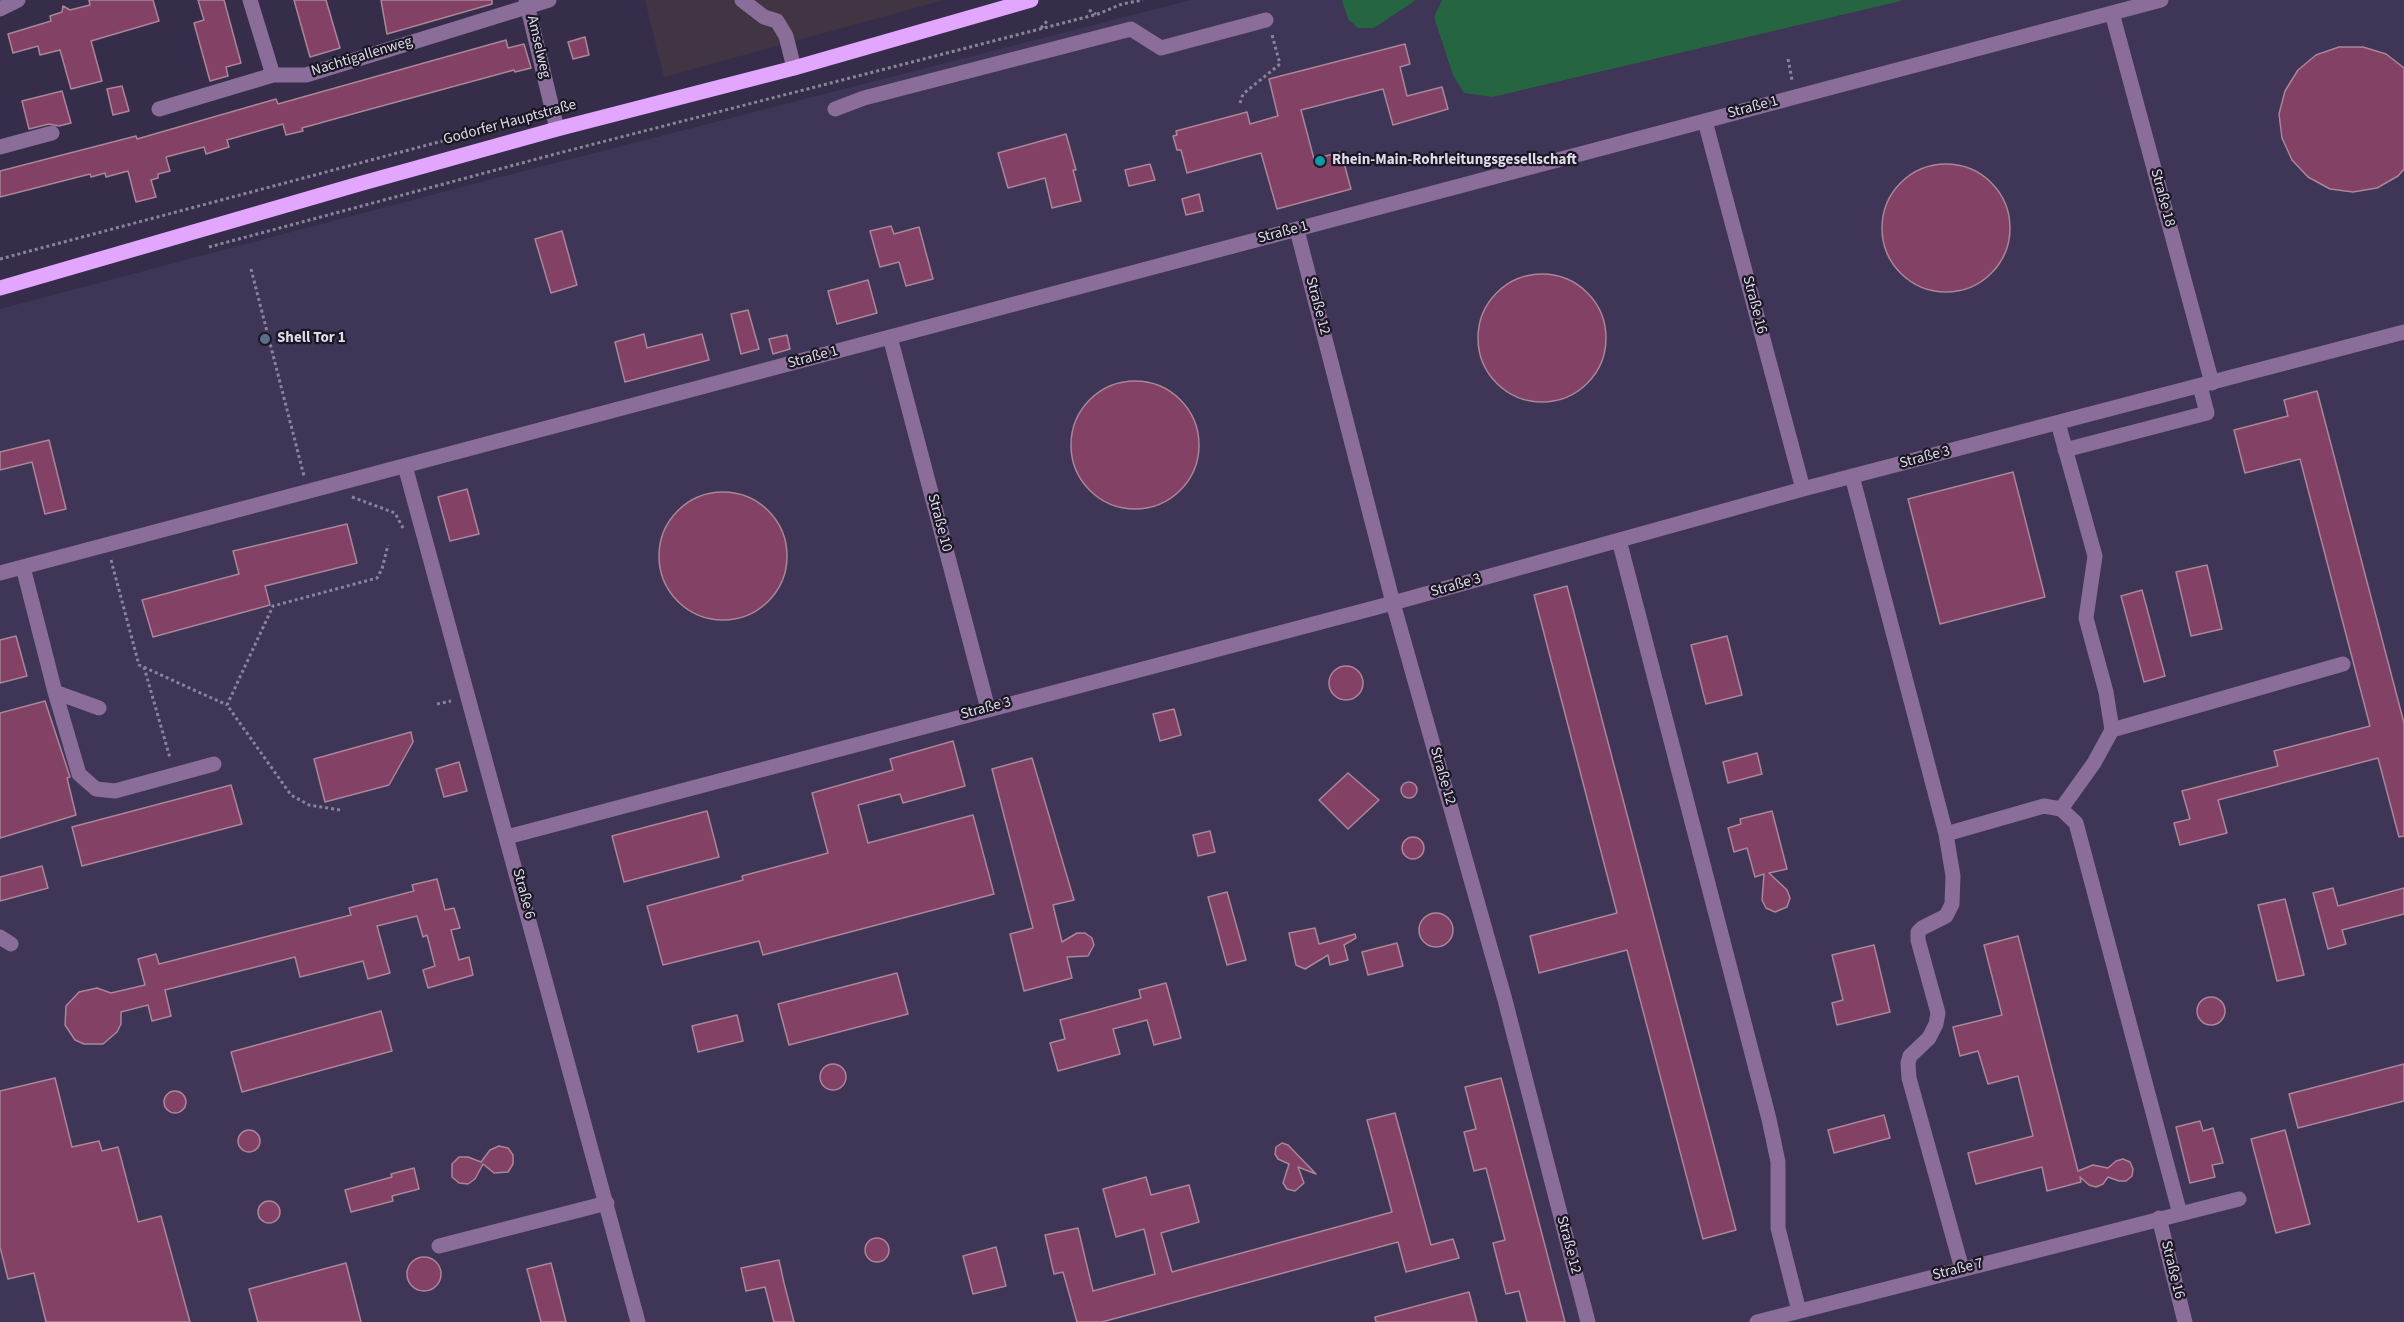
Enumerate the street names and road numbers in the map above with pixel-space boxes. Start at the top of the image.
street label: Amselweg [522,14,554,80]
street label: Nachtigallenweg [309,33,415,81]
street label: Straße 1 [1726,93,1780,123]
street label: Godorfer Hauptstraße [442,97,578,149]
street label: Straße 18 [2146,167,2178,229]
street label: Straße 1 [1256,218,1310,248]
street label: Straße 16 [1738,274,1770,336]
street label: Straße 12 [1301,275,1333,337]
street label: Straße 1 [786,343,840,373]
street label: Straße 3 [1898,443,1952,473]
street label: Straße 10 [923,492,955,554]
street label: Straße 3 [1429,570,1483,602]
street label: Straße 3 [959,694,1013,724]
street label: Straße 12 [1425,745,1459,807]
street label: Straße 6 [508,867,538,921]
street label: Straße 12 [1552,1214,1584,1276]
street label: Straße 16 [2156,1239,2188,1301]
street label: Straße 7 [1931,1255,1985,1285]

